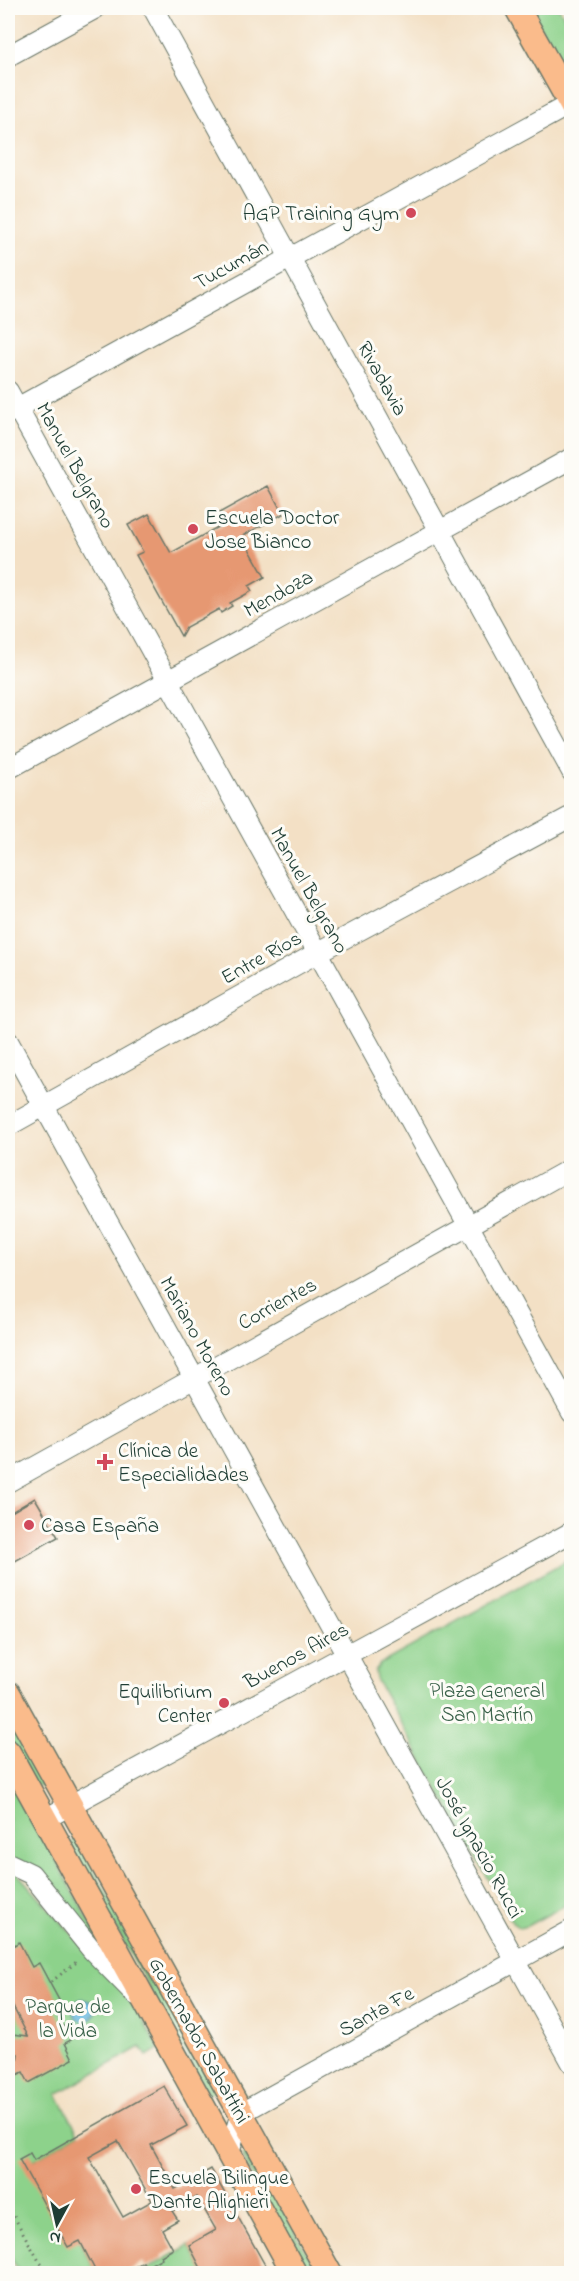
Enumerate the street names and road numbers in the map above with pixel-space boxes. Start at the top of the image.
street label: Tucumán [189,233,275,299]
street label: Rivadavia [348,336,414,422]
street label: Manuel Belgrano [25,397,121,536]
street label: Mendoza [239,563,319,626]
street label: Manuel Belgrano [259,822,355,961]
street label: Entre Ríos [216,924,308,993]
street label: Mariano Moreno [151,1271,242,1403]
street label: Corrientes [233,1271,323,1339]
street label: Buenos Aires [238,1616,355,1698]
street label: José Ignacio Rucci [425,1772,530,1925]
street label: Gobernador Sabattini [140,1952,256,2130]
street label: Santa Fe [334,1980,421,2046]

